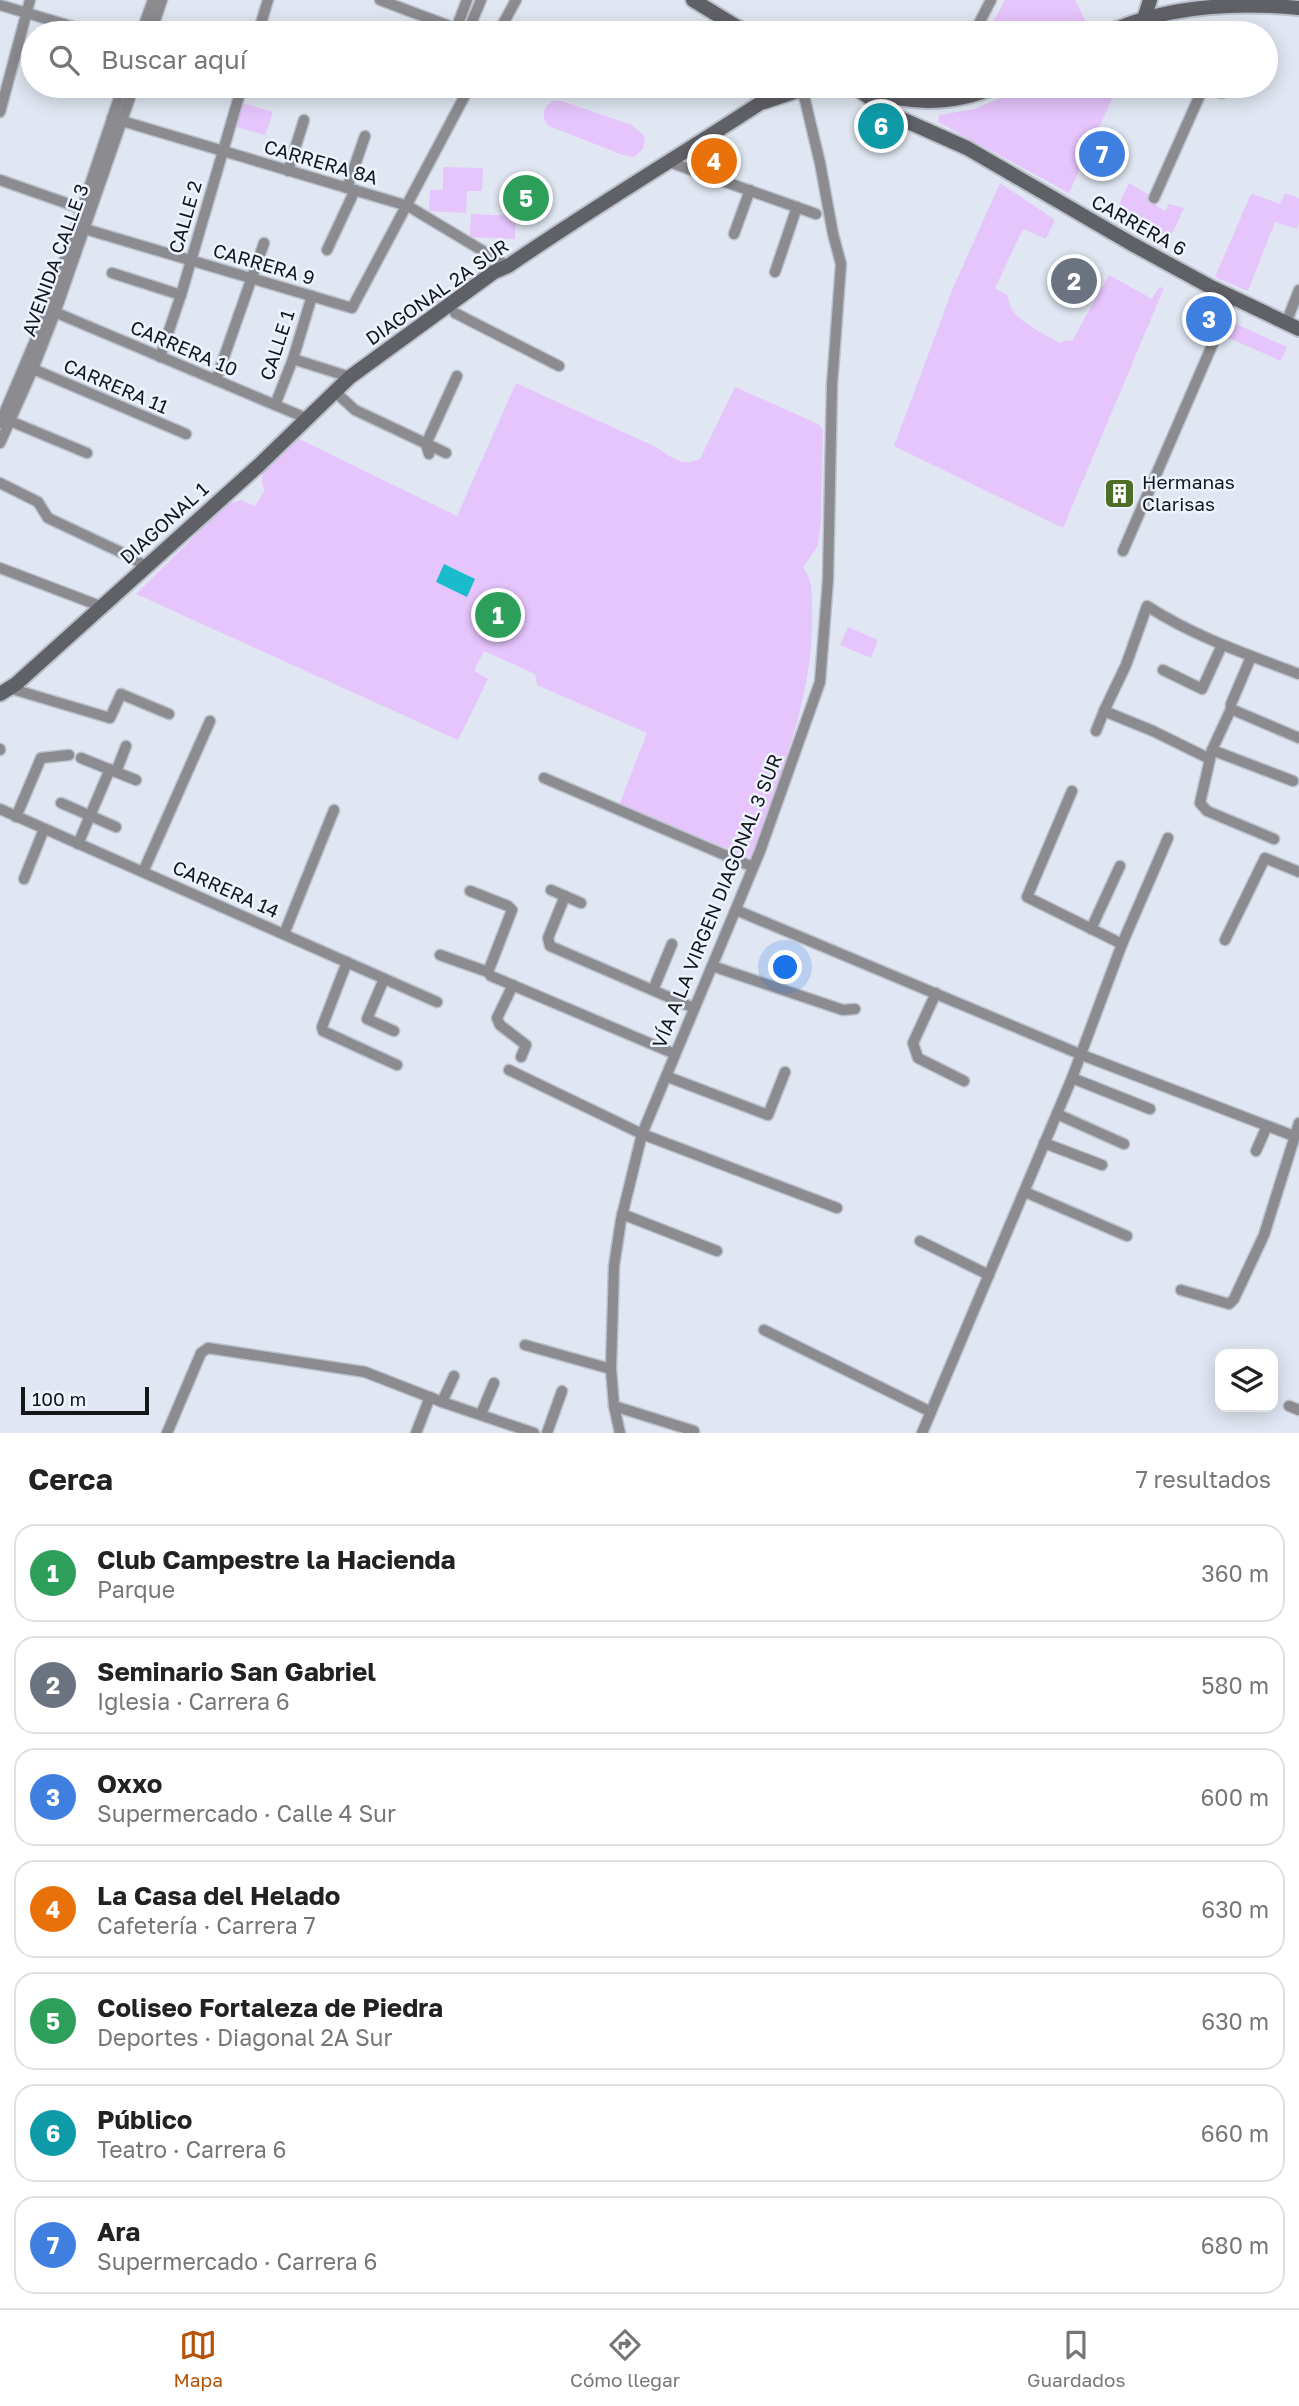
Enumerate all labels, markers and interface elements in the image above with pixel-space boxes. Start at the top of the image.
search box [21,21,1278,98]
icon: search [45,41,83,79]
text: Buscar aquí [101,44,247,75]
pin: 6 [858,100,904,152]
pin: 7 [1079,128,1125,180]
street label: CARRERA 8A [262,134,381,189]
pin: 4 [691,135,737,187]
pin: 5 [503,172,549,224]
street label: CALLE 2 [163,178,206,256]
street label: AVENIDA CALLE 3 [16,180,93,339]
street label: CARRERA 6 [1088,189,1191,260]
street label: DIAGONAL 2A SUR [361,234,513,350]
street label: CARRERA 9 [211,238,318,289]
pin: 2 [1051,255,1097,307]
pin: 3 [1186,293,1232,345]
street label: CALLE 1 [254,307,299,383]
street label: CARRERA 10 [127,315,241,380]
street label: CARRERA 11 [60,353,172,418]
place label: Hermanas Clarisas [1142,470,1235,515]
building icon: Hermanas Clarisas [1102,476,1136,510]
street label: DIAGONAL 1 [115,477,213,568]
pin: 1 [475,589,521,641]
street label: VÍA A LA VIRGEN DIAGONAL 3 SUR [647,750,786,1051]
street label: CARRERA 14 [169,855,283,922]
your location [768,950,802,984]
map controls [1215,1349,1278,1412]
button: layers [1215,1349,1278,1412]
scale bar [21,1384,149,1416]
text: 100 m [32,1387,86,1410]
text: Cerca [28,1461,113,1497]
text: 7 resultados [1136,1465,1271,1493]
text: Club Campestre la Hacienda [97,1544,456,1575]
text: 1 [47,1559,59,1587]
text: 360 m [1201,1559,1269,1587]
text: Parque [97,1575,175,1603]
text: Seminario San Gabriel [97,1656,376,1687]
text: 2 [46,1671,60,1699]
text: 580 m [1201,1671,1269,1699]
text: Iglesia · Carrera 6 [97,1687,290,1715]
text: Oxxo [97,1768,162,1799]
text: 3 [46,1783,60,1811]
text: 600 m [1200,1783,1269,1811]
text: Supermercado · Calle 4 Sur [97,1799,396,1827]
text: La Casa del Helado [97,1880,340,1911]
text: 4 [46,1895,60,1923]
text: 630 m [1201,1895,1269,1923]
text: Cafetería · Carrera 7 [97,1911,316,1939]
text: Coliseo Fortaleza de Piedra [97,1992,443,2023]
text: 5 [46,2007,60,2035]
text: 630 m [1201,2007,1269,2035]
text: Deportes · Diagonal 2A Sur [97,2023,393,2051]
text: Público [97,2104,192,2135]
text: 6 [46,2119,60,2147]
text: 660 m [1201,2119,1269,2147]
text: Teatro · Carrera 6 [97,2135,287,2163]
text: Ara [97,2216,140,2247]
text: 7 [47,2231,59,2259]
text: 680 m [1201,2231,1269,2259]
text: Supermercado · Carrera 6 [97,2247,378,2275]
tab: Mapa [173,2326,223,2391]
tab: Cómo llegar [570,2326,680,2391]
tab: Guardados [1027,2326,1125,2391]

